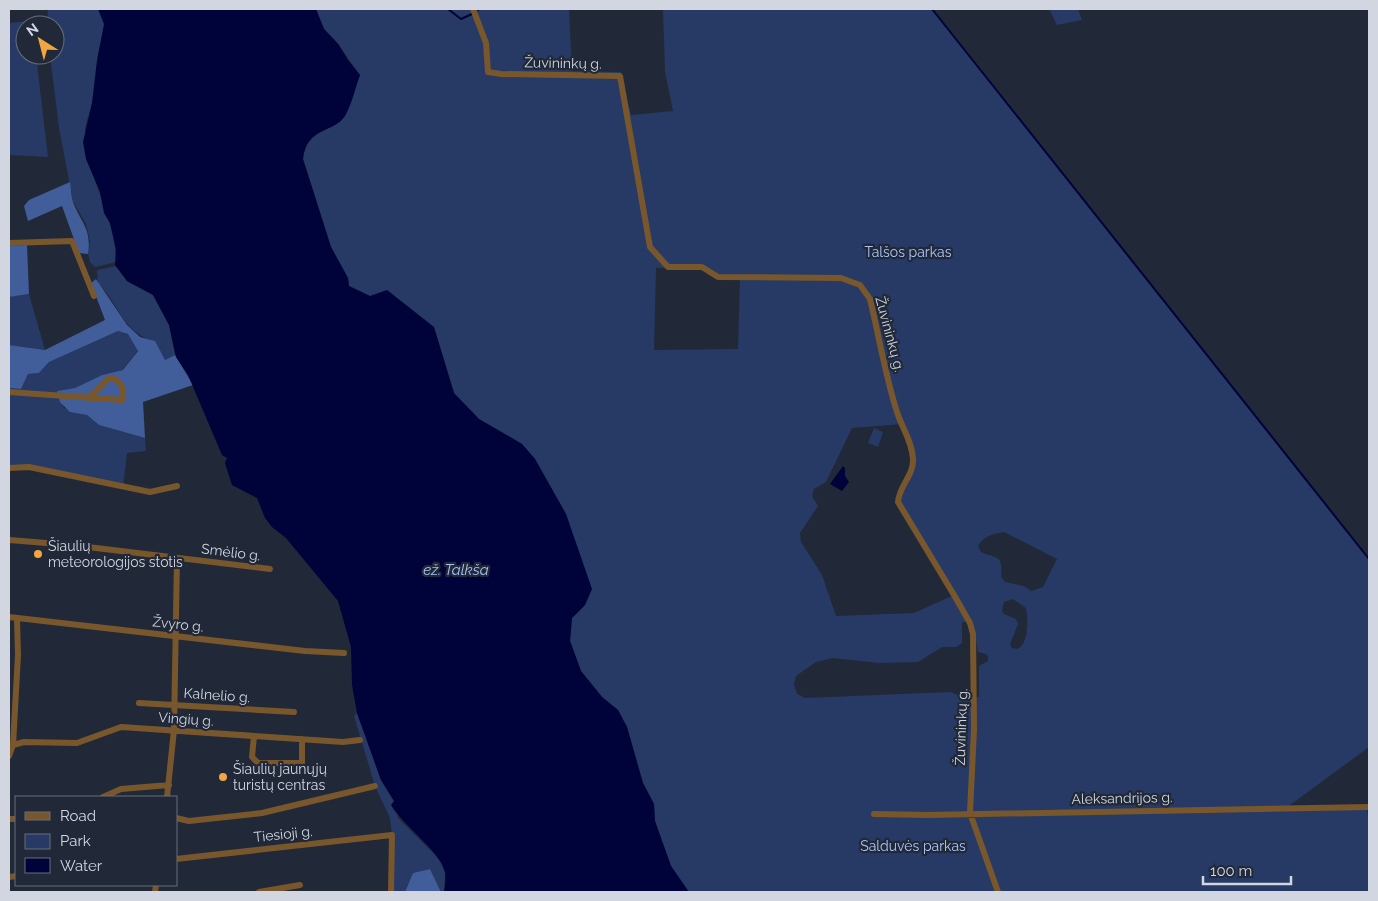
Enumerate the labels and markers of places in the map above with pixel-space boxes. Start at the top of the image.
place label: Šiaulių meteorologijos stotis [48,536,183,570]
marker: Šiaulių meteorologijos stotis [32,548,44,560]
place label: Šiaulių jaunųjų turistų centras [233,759,327,793]
marker: Šiaulių jaunųjų turistų centras [217,771,229,783]

